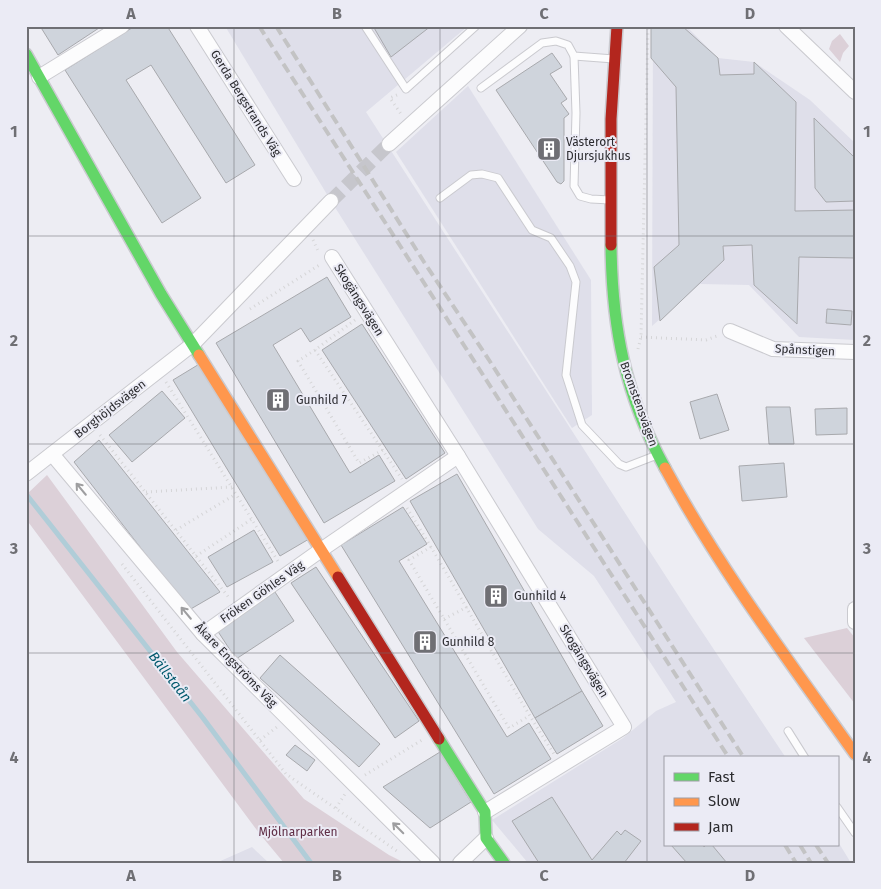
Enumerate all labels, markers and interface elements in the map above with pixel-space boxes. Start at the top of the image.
text: A [125,4,136,23]
text: B [332,4,342,23]
text: C [539,4,549,23]
text: D [745,4,755,23]
street label: Gerda Bergstrands Väg [208,47,285,159]
text: 1 [10,122,18,141]
text: 1 [863,122,871,141]
place label: Västerort Djursjukhus [566,135,631,163]
building icon: Västerort Djursjukhus [536,136,562,162]
street label: Skogängsvägen [331,261,387,339]
text: 2 [10,331,18,350]
text: 2 [863,331,871,350]
street label: Spånstigen [775,341,835,359]
street label: Bromstensvägen [617,360,661,448]
street label: Borghöjdsvägen [72,377,148,441]
building icon: Gunhild 7 [265,387,291,413]
place label: Gunhild 7 [296,393,347,407]
one-way arrow [76,482,87,495]
text: 3 [9,539,18,558]
text: 3 [862,539,871,558]
street label: Fröken Göhles Väg [218,558,307,626]
building icon: Gunhild 4 [483,583,509,609]
place label: Gunhild 4 [514,589,567,603]
one-way arrow [181,607,192,620]
street label: Åkare Engströms Väg [192,618,282,711]
street label: Skogängsvägen [557,622,611,700]
building icon: Gunhild 8 [412,629,438,655]
place label: Gunhild 8 [442,635,495,649]
water label: Bällstaån [145,648,195,706]
text: 4 [9,748,19,767]
text: 4 [862,748,872,767]
legend [664,756,838,846]
text: Fast [708,768,735,786]
text: Slow [708,792,740,810]
text: Jam [708,818,734,836]
one-way arrow [392,822,405,834]
park label: Mjölnarparken [258,825,338,839]
text: A [125,866,136,885]
text: B [332,866,342,885]
text: C [539,866,549,885]
text: D [745,866,755,885]

